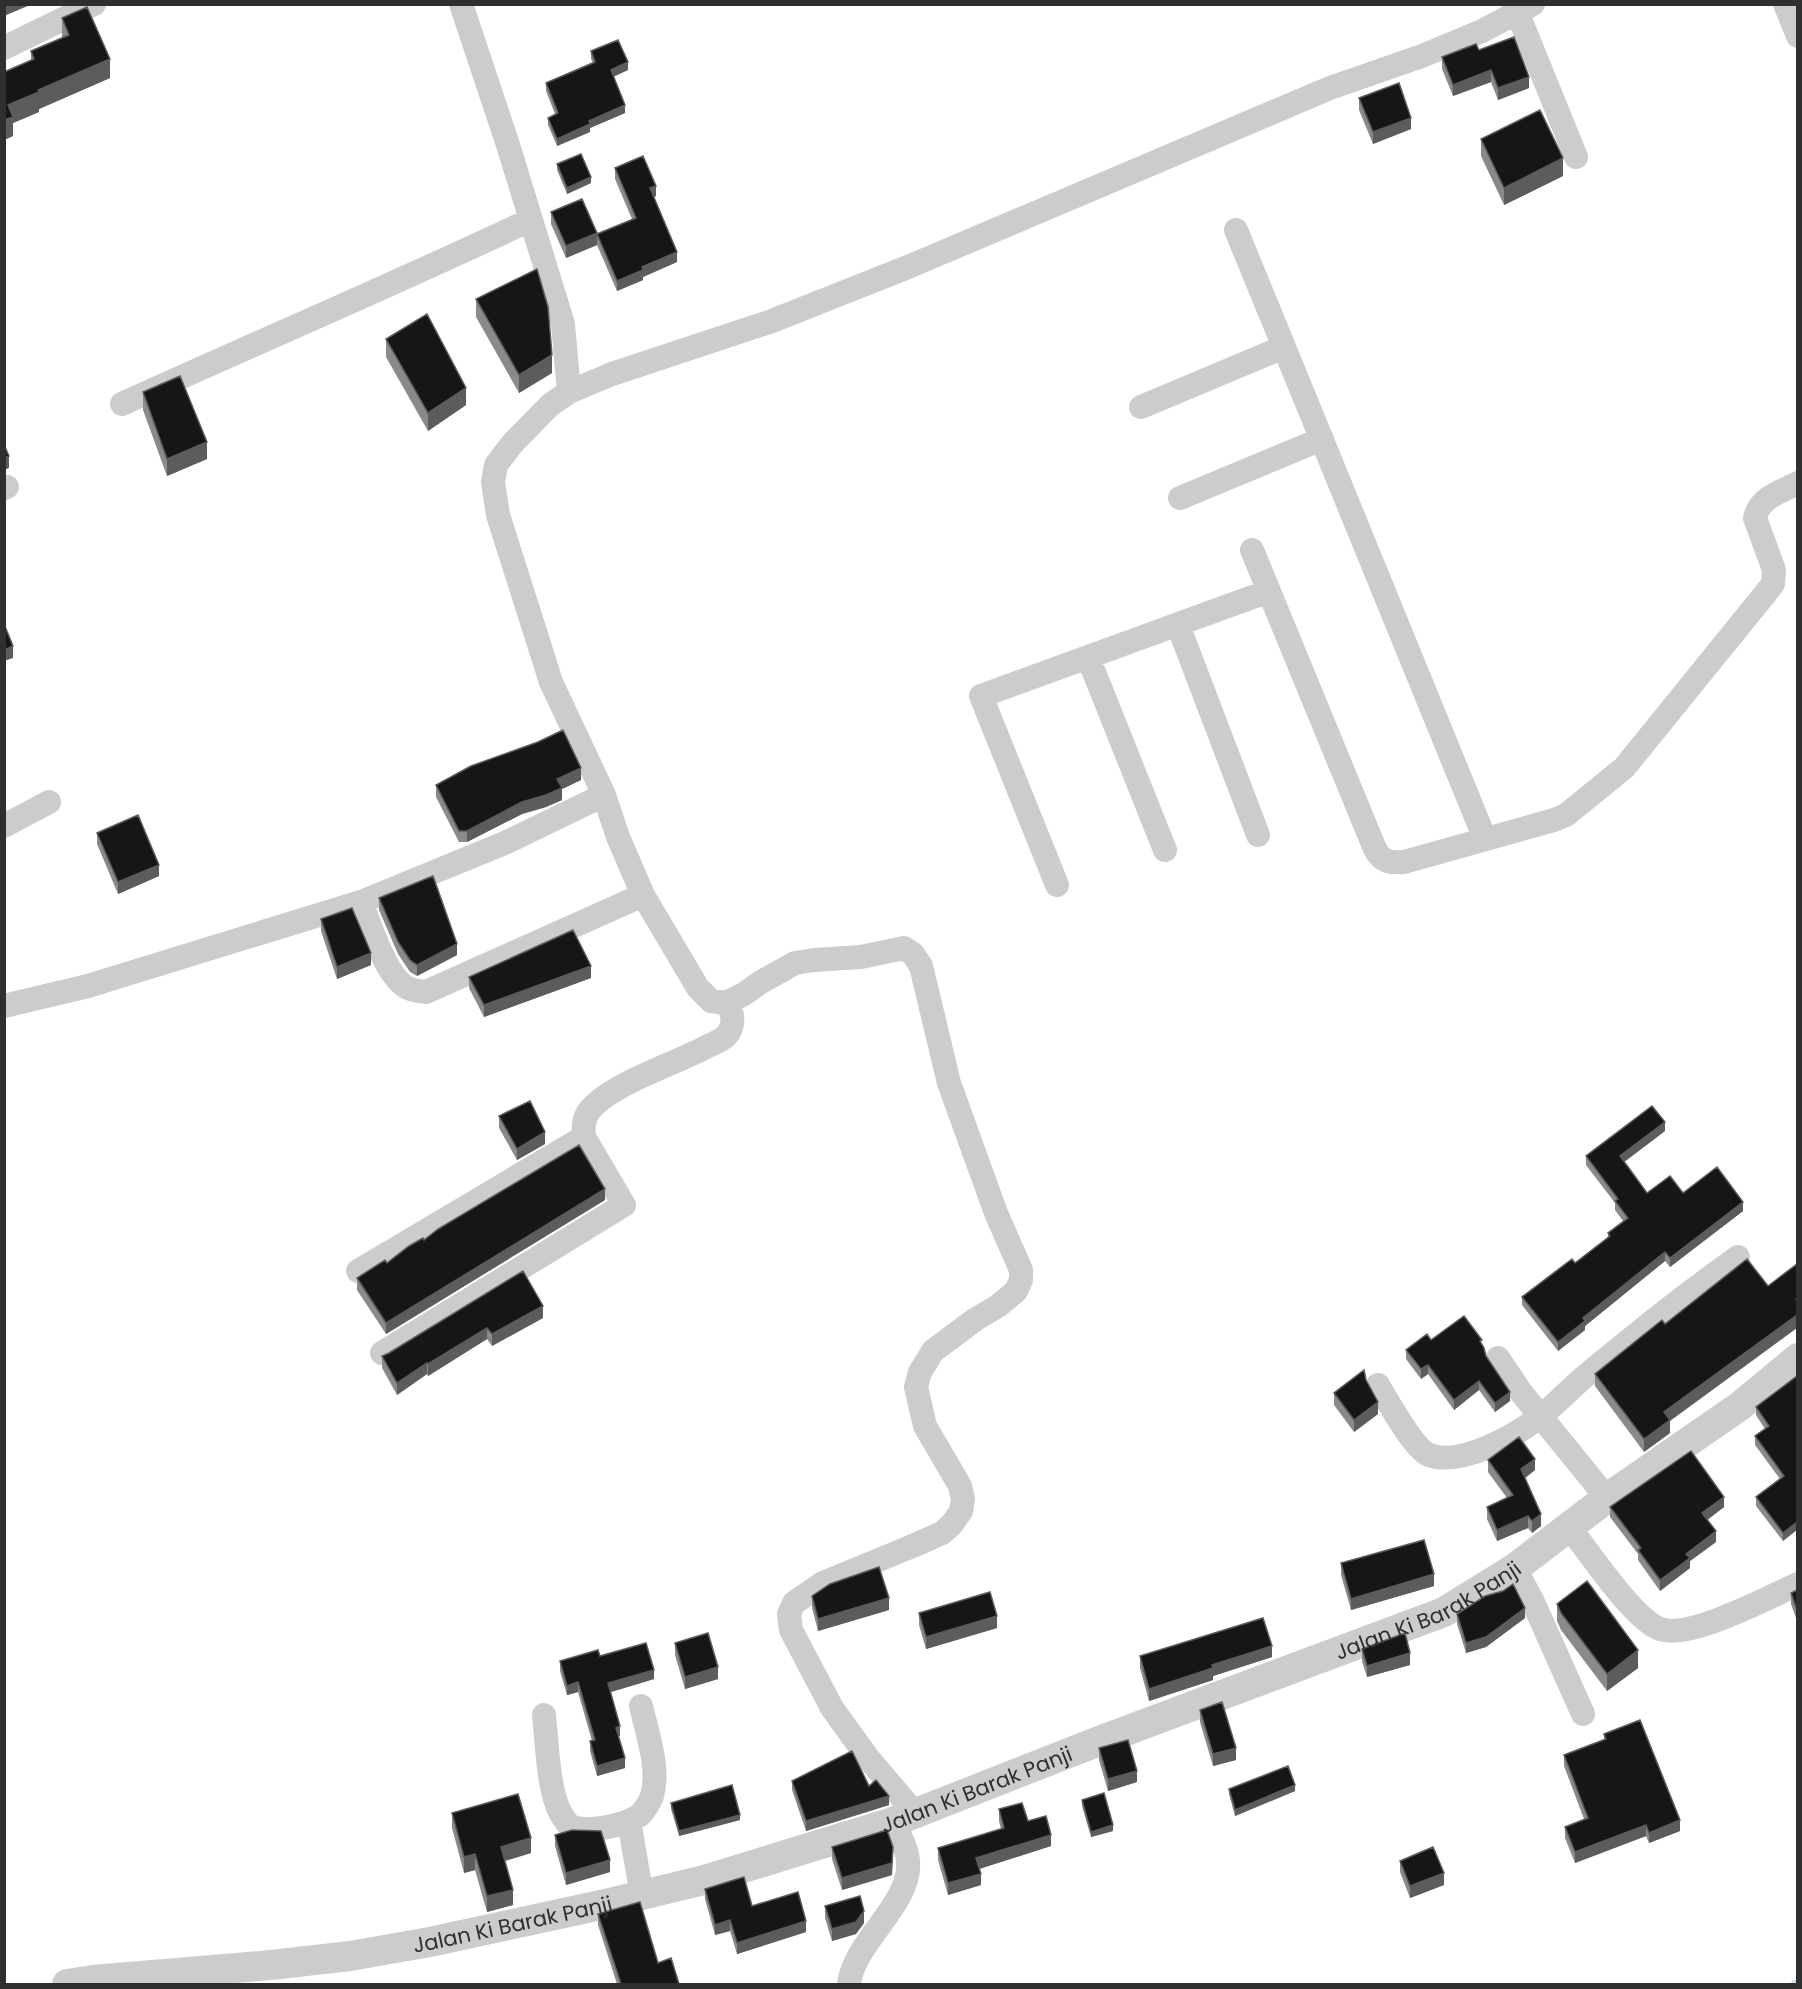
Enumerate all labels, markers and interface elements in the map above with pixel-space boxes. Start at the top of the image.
street label: Jalan Ki Barak Panji [1331,1554,1527,1666]
street label: Jalan Ki Barak Panji [877,1739,1076,1839]
street label: Jalan Ki Barak Panji [411,1888,615,1959]

